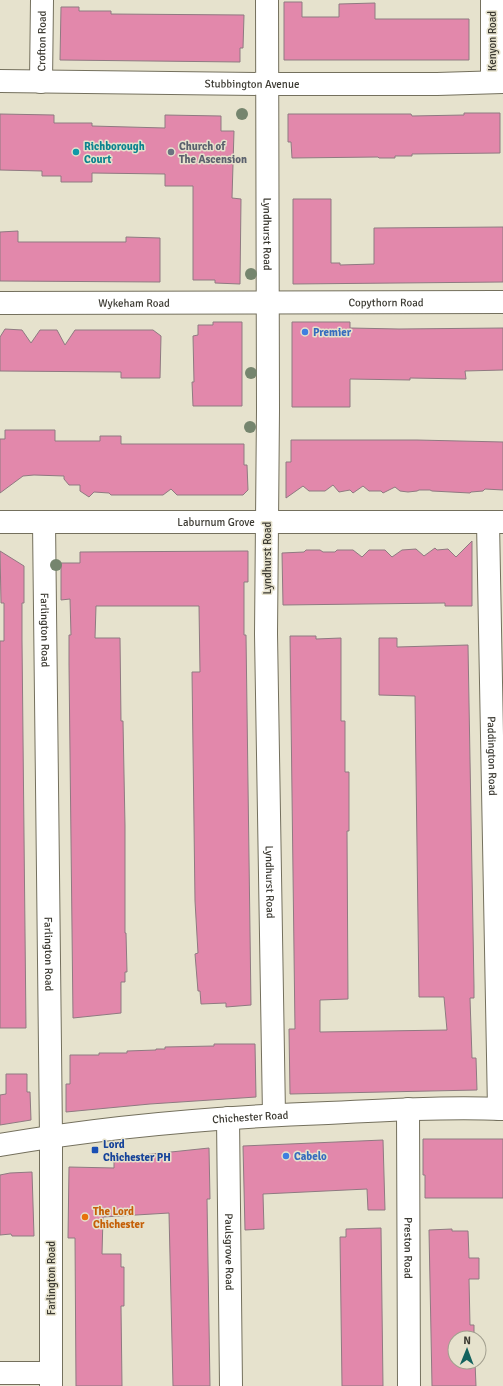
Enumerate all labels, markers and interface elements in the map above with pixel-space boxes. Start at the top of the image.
street label: Crofton Road [35,10,49,72]
street label: Kenyon Road [486,11,499,71]
street label: Stubbington Avenue [204,77,299,91]
place label: Richborough Court [84,140,145,166]
place label: Church of The Ascension [179,140,247,166]
marker: Richborough Court [71,147,81,157]
marker: Church of The Ascension [166,147,176,157]
street label: Lyndhurst Road [260,197,274,271]
street label: Copythorn Road [348,296,424,309]
street label: Wykeham Road [98,297,170,310]
place label: Premier [313,326,352,339]
marker: Premier [300,327,310,337]
street label: Laburnum Grove [177,516,255,529]
street label: Lyndhurst Road [261,521,274,594]
street label: Farlington Road [38,593,52,667]
street label: Paddington Road [485,716,499,796]
street label: Lyndhurst Road [263,845,277,919]
street label: Farlington Road [42,917,55,991]
street label: Chichester Road [212,1109,289,1126]
place label: Lord Chichester PH [103,1138,171,1164]
marker: Lord Chichester PH [90,1145,100,1155]
place label: Cabelo [294,1150,327,1163]
marker: Cabelo [281,1151,291,1161]
place label: The Lord Chichester [93,1205,145,1231]
marker: The Lord Chichester [80,1212,90,1222]
street label: Paulsgrove Road [222,1213,236,1291]
street label: Preston Road [401,1217,415,1279]
street label: Farlington Road [45,1241,58,1315]
north arrow [447,1330,487,1370]
text: N [463,1334,471,1347]

